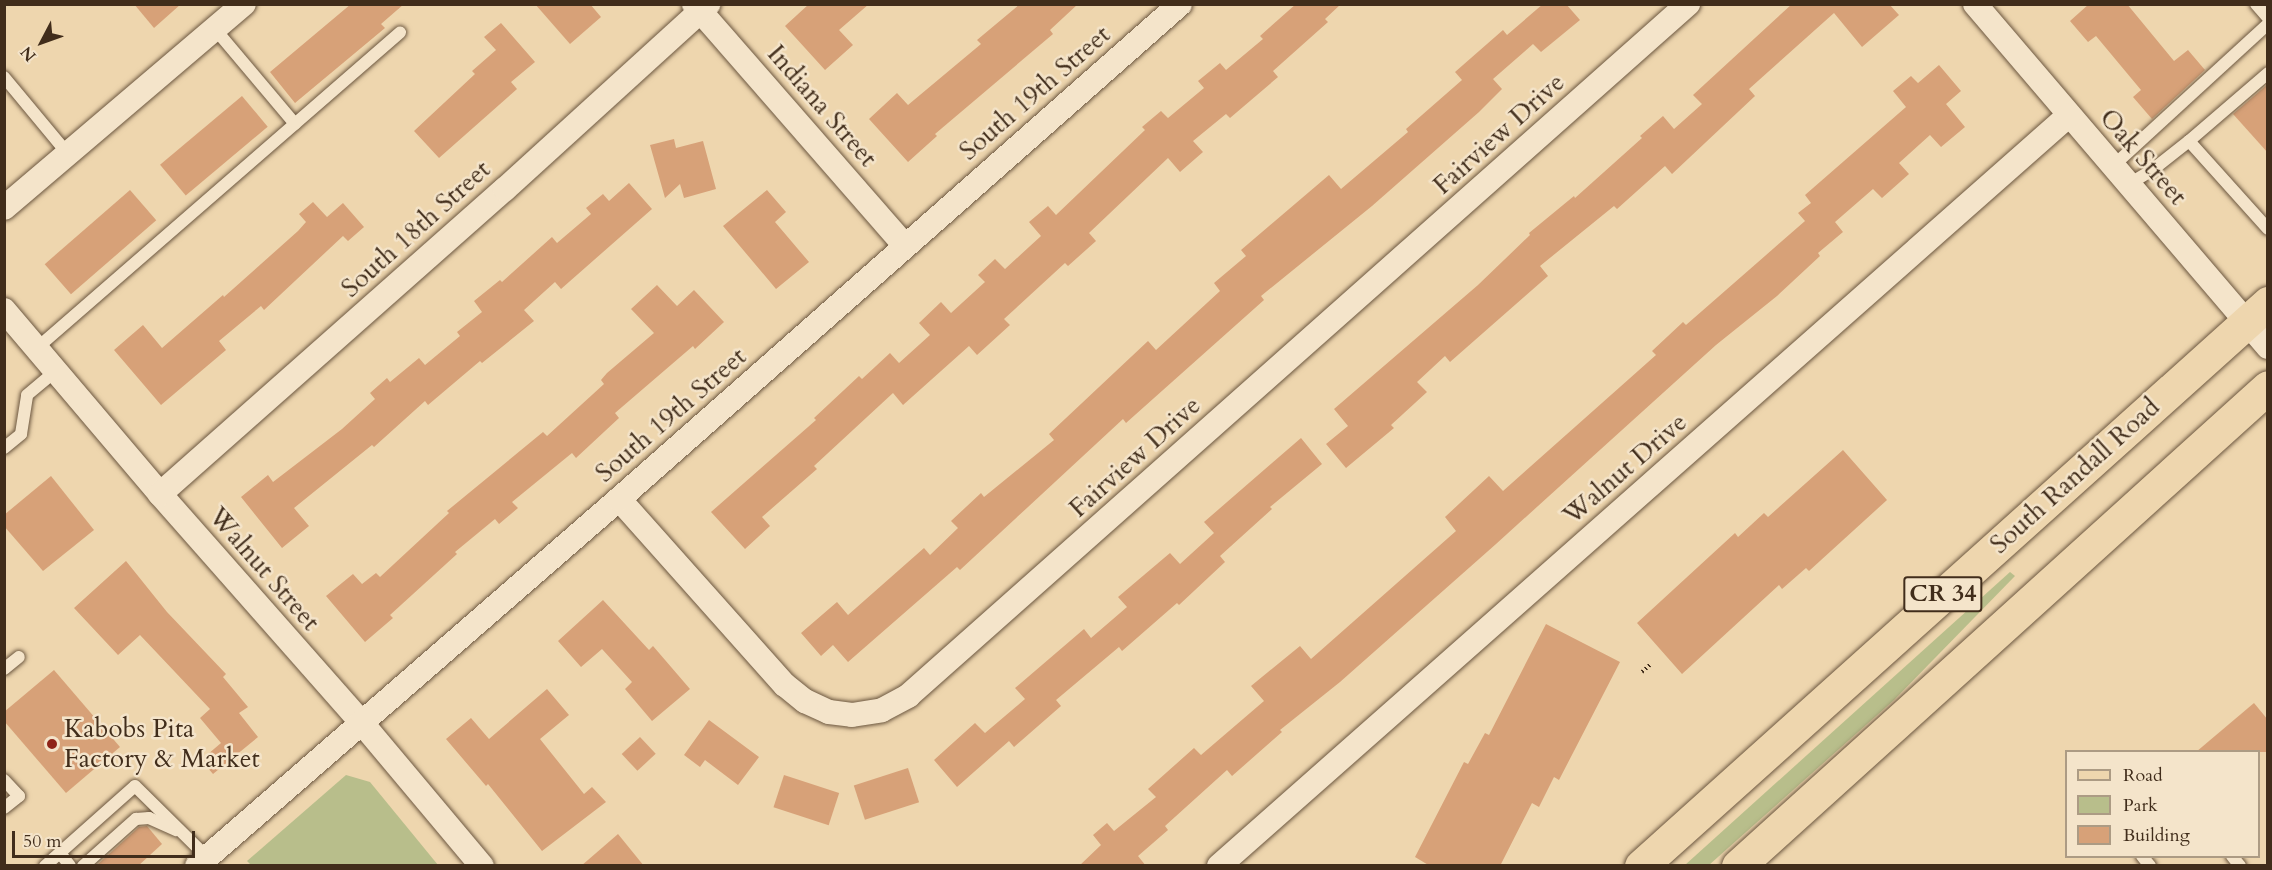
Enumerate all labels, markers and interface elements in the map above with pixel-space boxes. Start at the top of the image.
north arrow [12,12,72,72]
street label: South 19th Street [953,19,1117,167]
street label: Indiana Street [761,39,883,173]
text: N [16,41,41,66]
street label: Fairview Drive [1427,67,1571,201]
street label: Oak Street [2093,103,2193,211]
street label: South 18th Street [335,154,497,304]
street label: South 19th Street [589,341,753,489]
street label: Fairview Drive [1063,390,1207,524]
street label: South Randall Road [1984,392,2166,560]
street label: Walnut Drive [1557,407,1693,531]
street label: Walnut Street [202,501,326,637]
road number: CR 34 [1902,573,1984,615]
place label: Kabobs Pita Factory & Market [64,713,260,774]
marker: Kabobs Pita Factory & Market [45,737,59,751]
legend [2065,750,2260,858]
text: Road [2123,763,2163,788]
text: Park [2123,793,2158,818]
scale bar [15,819,198,857]
text: Building [2123,823,2190,848]
text: 50 m [23,829,62,854]

